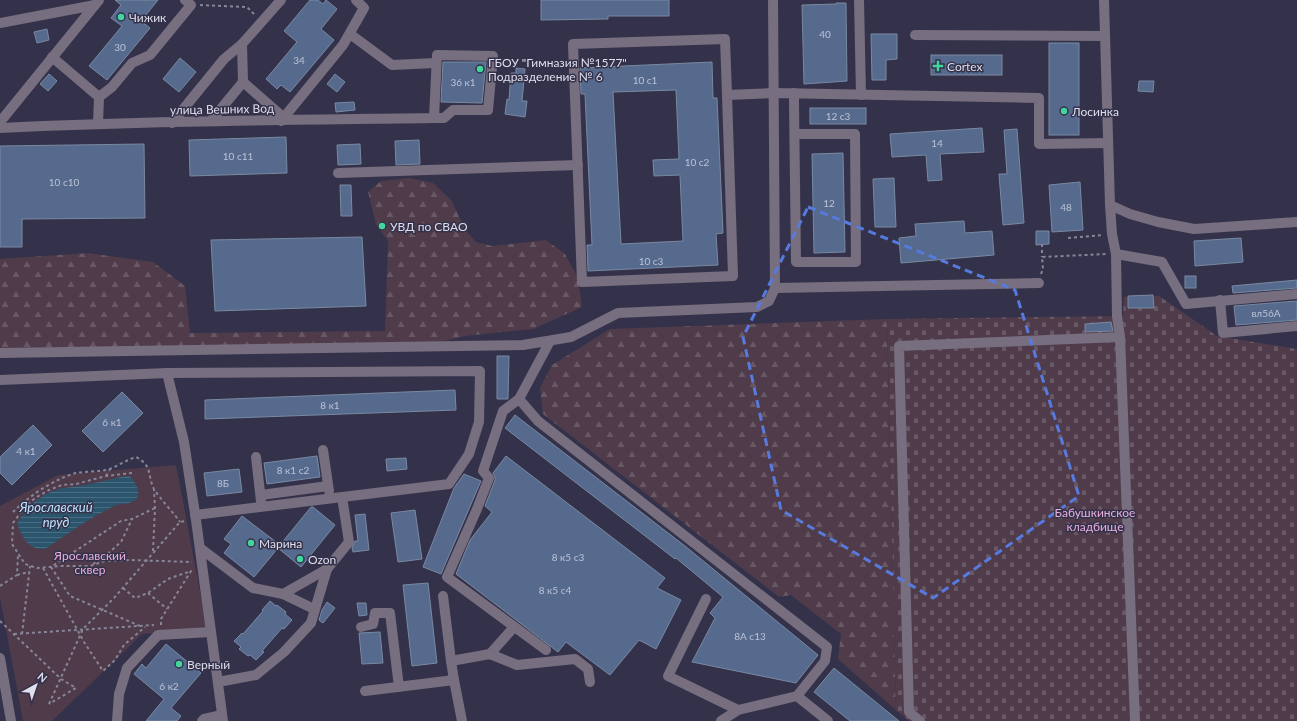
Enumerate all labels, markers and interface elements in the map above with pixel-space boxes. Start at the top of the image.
place label: Чижик [129,10,167,25]
marker: Чижик [116,12,126,22]
house number: 40 [819,28,831,40]
house number: 30 [114,41,126,53]
house number: 34 [293,54,305,66]
place label: ГБОУ "Гимназия №1577" Подразделение № 6 [488,55,627,84]
place label: Cortex [947,59,983,74]
marker: Cortex [932,60,944,72]
marker: ГБОУ "Гимназия №1577" Подразделение № 6 [475,64,485,74]
house number: 10 с1 [633,74,658,86]
house number: 36 к1 [450,76,476,88]
street label: улица Вешних Вод [170,101,275,117]
place label: Лосинка [1071,104,1119,119]
marker: Лосинка [1059,106,1069,116]
house number: 12 с3 [826,110,851,122]
house number: 14 [931,137,943,149]
house number: 10 с11 [223,150,253,162]
house number: 10 с2 [685,156,710,168]
house number: 10 с10 [49,176,79,188]
house number: 12 [823,197,835,209]
house number: 48 [1060,201,1072,213]
place label: УВД по СВАО [390,219,468,234]
marker: УВД по СВАО [377,221,387,231]
house number: 10 с3 [639,255,664,267]
house number: вл56А [1251,307,1281,319]
house number: 8 к1 [320,399,340,411]
house number: 6 к1 [102,416,122,428]
house number: 4 к1 [16,445,36,457]
house number: 8 к1 с2 [277,464,309,476]
house number: 8Б [217,477,229,489]
water label: Ярославский пруд [18,499,93,530]
park label: Бабушкинское кладбище [1055,505,1135,534]
place label: Марина [259,536,302,551]
marker: Марина [246,538,256,548]
park label: Ярославский сквер [53,548,126,577]
house number: 8 к5 с3 [552,551,584,563]
place label: Ozon [308,552,336,567]
marker: Ozon [295,554,305,564]
house number: 8 к5 с4 [539,584,571,596]
house number: 8А с13 [734,630,766,642]
place label: Верный [187,657,230,672]
marker: Верный [174,659,184,669]
north arrow [16,665,56,705]
text: N [35,669,50,685]
house number: 6 к2 [159,680,179,692]

